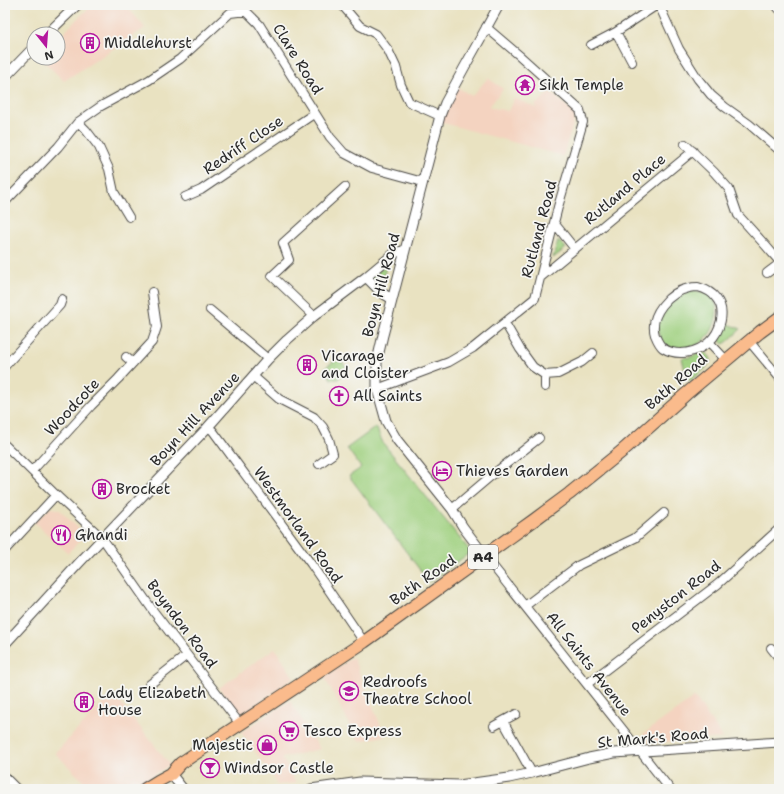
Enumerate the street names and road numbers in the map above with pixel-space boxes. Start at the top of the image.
street label: Clare Road [268,20,328,99]
street label: Redriff Close [199,111,287,179]
street label: Rutland Place [580,149,670,229]
street label: Rutland Road [516,178,562,280]
street label: Boyn Hill Road [357,230,405,339]
street label: Bath Road [641,349,712,415]
street label: Boyn Hill Avenue [146,367,244,471]
street label: Woodcote [40,374,104,440]
street label: Westmorland Road [249,463,347,588]
road number: A4 [468,545,498,569]
street label: Bath Road [386,550,460,610]
street label: Penyston Road [627,556,725,638]
street label: Boyndon Road [142,576,222,673]
street label: All Saints Avenue [542,608,636,720]
street label: St Mark's Road [597,723,710,753]

